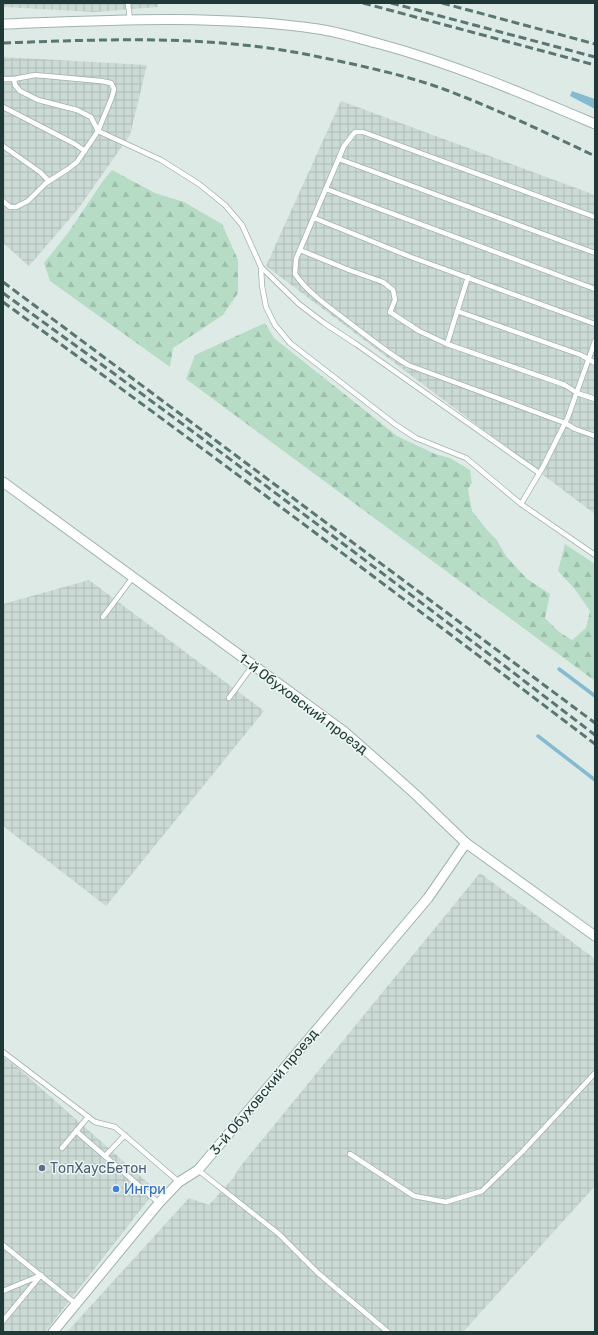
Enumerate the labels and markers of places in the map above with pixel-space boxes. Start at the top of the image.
place label: ТопХаусБетон [50,1160,147,1177]
marker: ТопХаусБетон [37,1163,47,1173]
place label: Ингри [124,1181,166,1198]
marker: Ингри [111,1184,121,1194]

